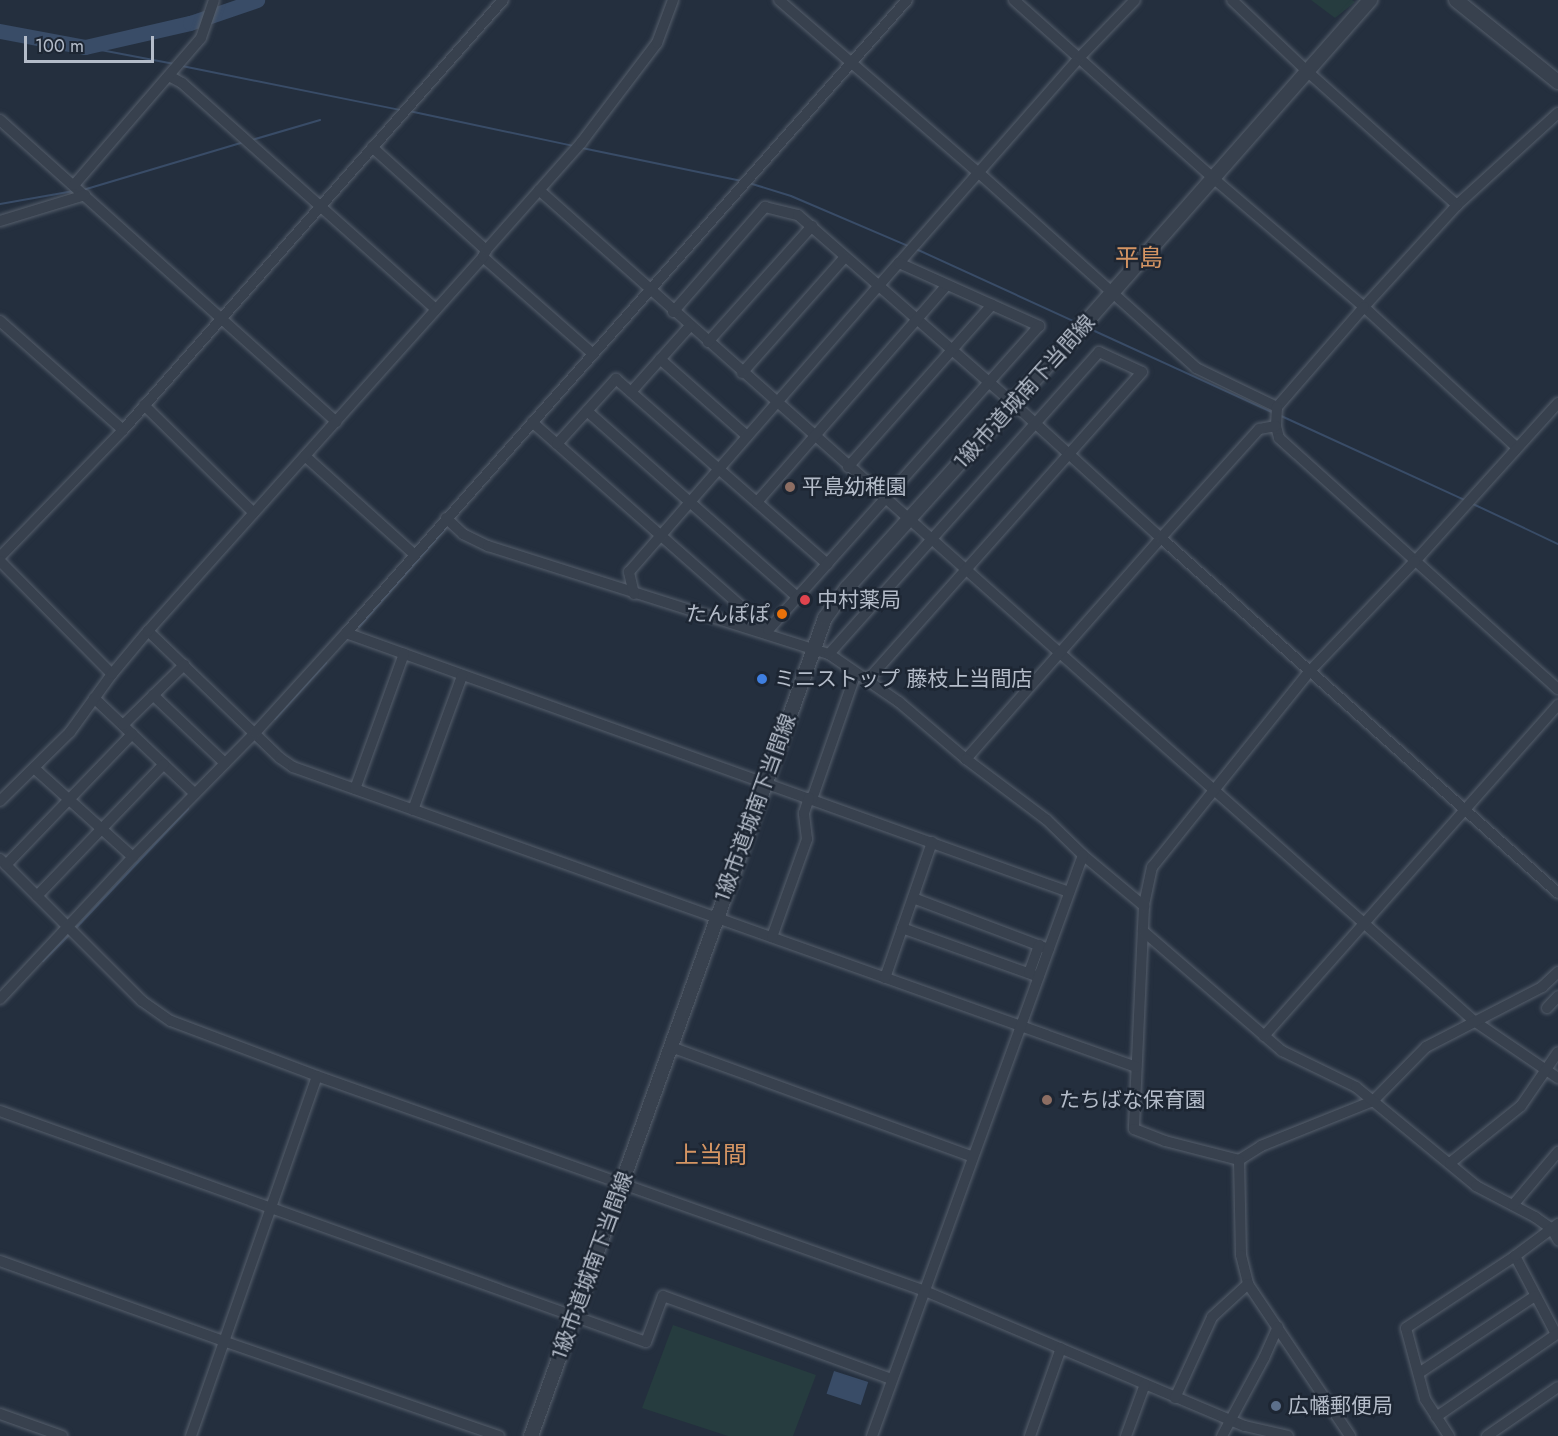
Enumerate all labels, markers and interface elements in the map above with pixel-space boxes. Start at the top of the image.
scale bar [27,24,158,62]
text: 100 m [35,33,84,59]
district label: 平島 [1115,244,1163,272]
street label: 1級市道城南下当間線 [948,310,1100,474]
place label: 平島幼稚園 [802,474,907,500]
marker: 平島幼稚園 [783,480,797,494]
place label: 中村薬局 [817,587,901,613]
marker: 中村薬局 [798,593,812,607]
place label: たんぽぽ [686,601,770,627]
marker: たんぽぽ [775,607,789,621]
place label: ミニストップ 藤枝上当間店 [774,666,1032,692]
marker: ミニストップ 藤枝上当間店 [755,672,769,686]
street label: 1級市道城南下当間線 [709,710,801,906]
place label: たちばな保育園 [1059,1087,1206,1113]
marker: たちばな保育園 [1040,1093,1054,1107]
district label: 上当間 [675,1141,747,1169]
street label: 1級市道城南下当間線 [546,1168,638,1364]
place label: 広幡郵便局 [1288,1393,1393,1419]
marker: 広幡郵便局 [1269,1399,1283,1413]

